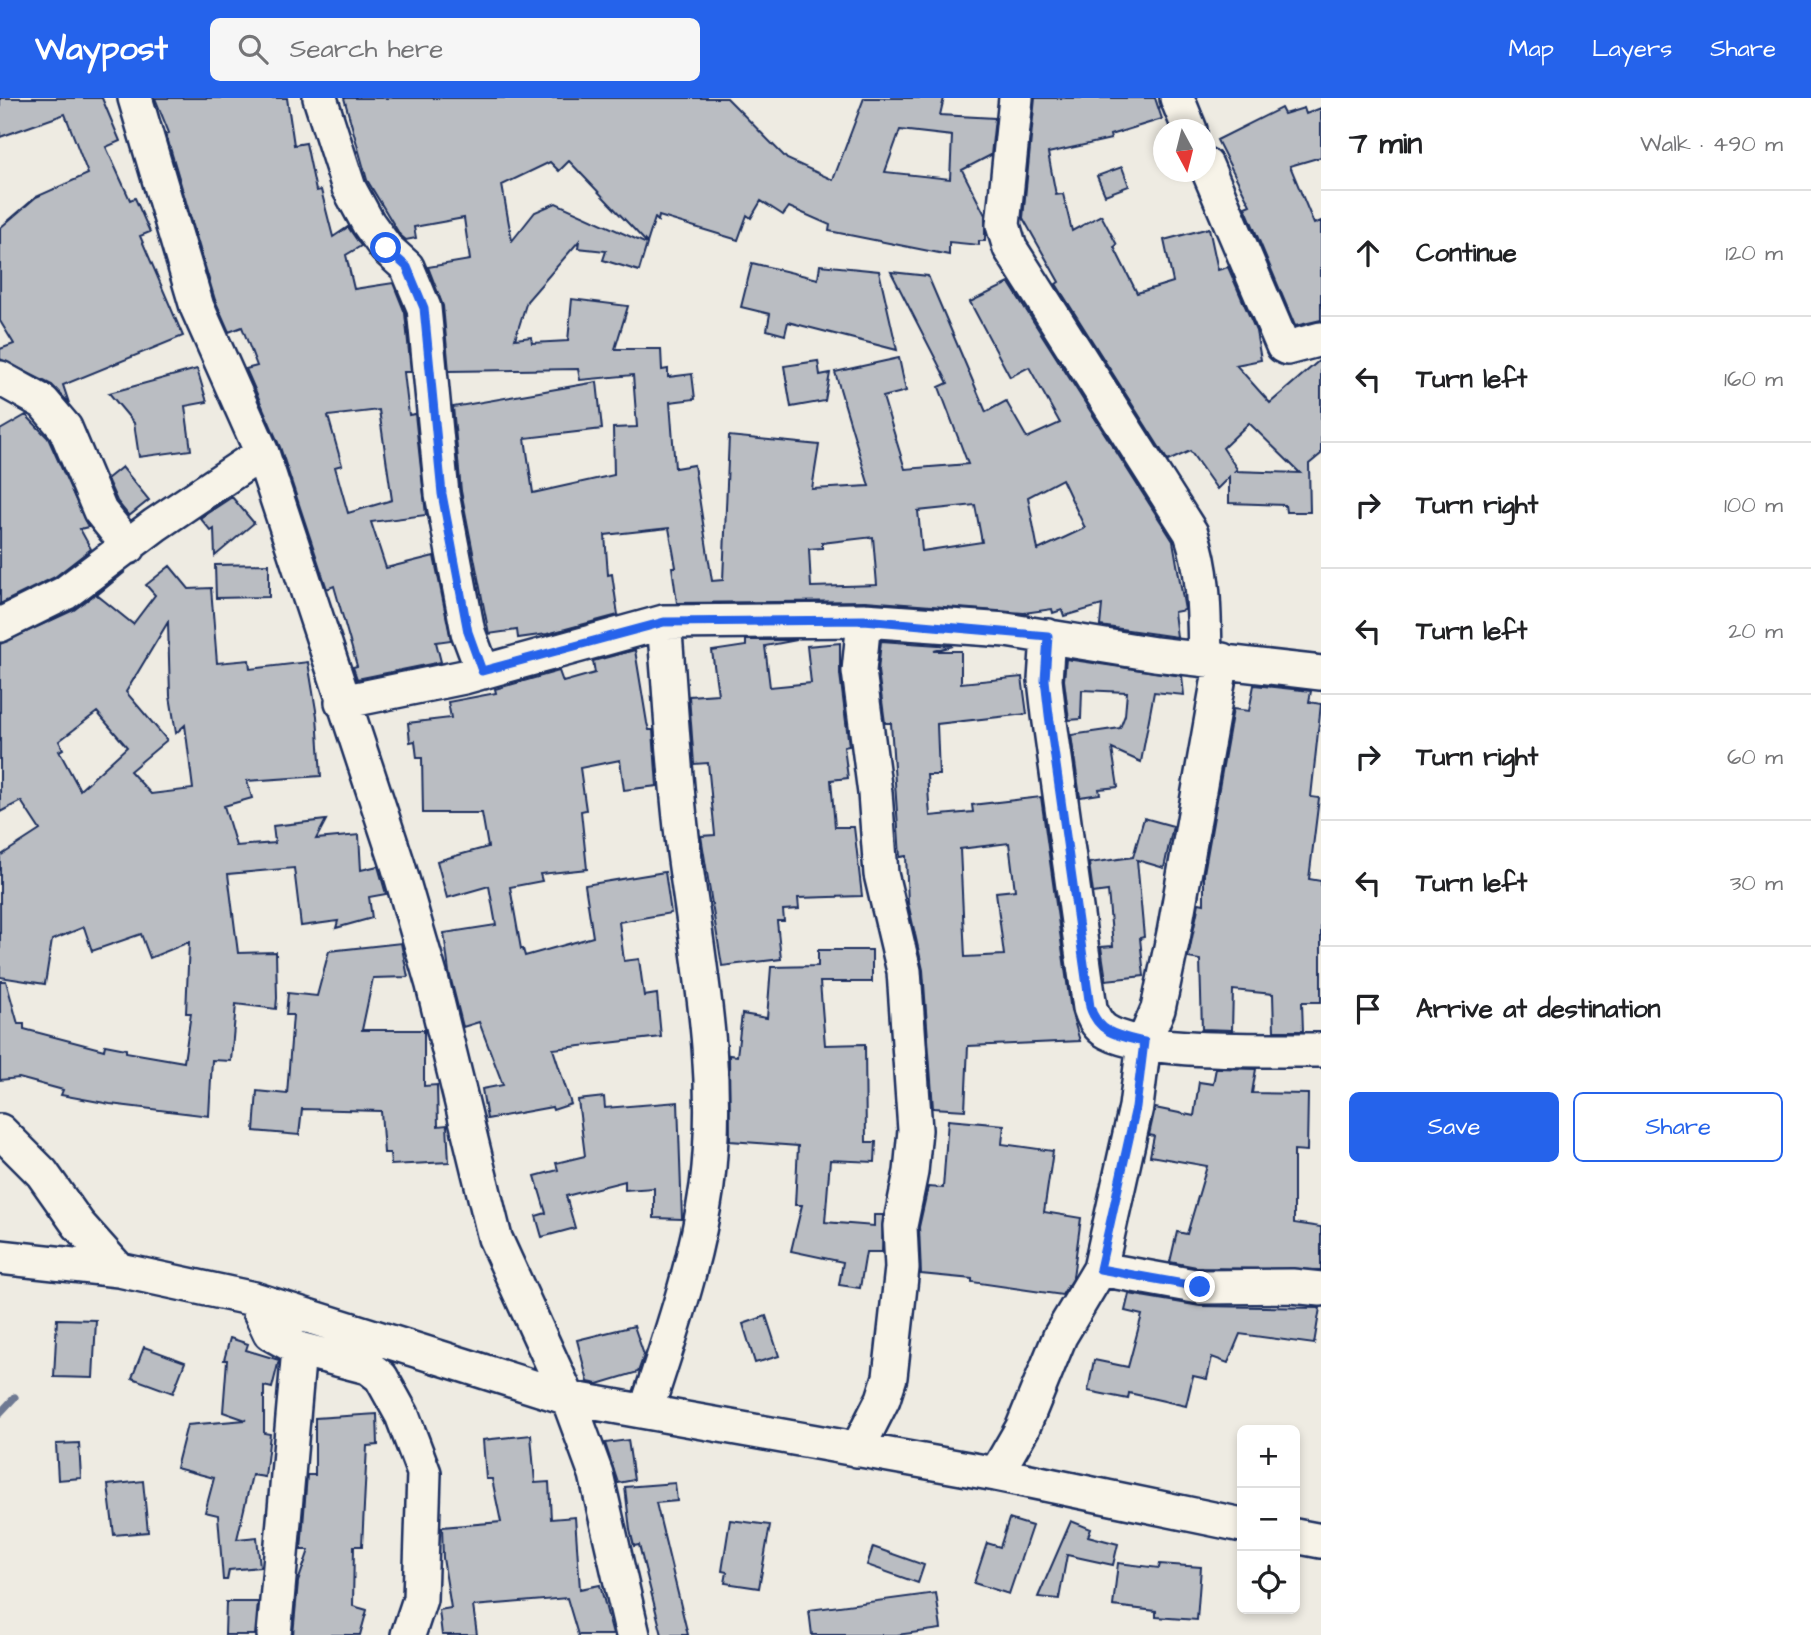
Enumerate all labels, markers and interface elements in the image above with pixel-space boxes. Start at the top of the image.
search box [210,18,700,81]
text: Waypost [35,26,168,72]
icon: search [234,30,272,68]
text: Search here [290,31,443,67]
text: Map [1509,32,1554,66]
text: Layers [1592,32,1672,66]
text: Share [1710,32,1776,66]
north arrow [1153,119,1216,182]
text: 7 min [1349,123,1422,165]
text: Walk · 490 m [1640,128,1783,160]
route start [370,232,401,263]
icon: ahead [1349,234,1387,272]
text: Continue [1416,235,1517,271]
text: 120 m [1725,237,1783,269]
icon: left [1349,360,1387,398]
text: Turn left [1416,361,1527,397]
text: 160 m [1724,363,1783,395]
icon: right [1349,486,1387,524]
text: Turn right [1416,487,1538,523]
text: 100 m [1724,489,1783,521]
icon: left [1349,612,1387,650]
text: Turn left [1416,613,1527,649]
text: 20 m [1728,615,1783,647]
icon: right [1349,738,1387,776]
text: Turn right [1416,739,1538,775]
text: 60 m [1727,741,1783,773]
icon: left [1349,864,1387,902]
text: Turn left [1416,865,1527,901]
text: 30 m [1730,867,1783,899]
icon: arrive [1349,990,1387,1028]
text: Arrive at destination [1416,991,1661,1027]
button: Save [1349,1092,1559,1162]
button: Share [1573,1092,1783,1162]
route end [1184,1271,1215,1302]
map controls [1237,1425,1300,1614]
button: + [1237,1425,1300,1488]
button: − [1237,1488,1300,1551]
button: locate [1237,1551,1300,1614]

